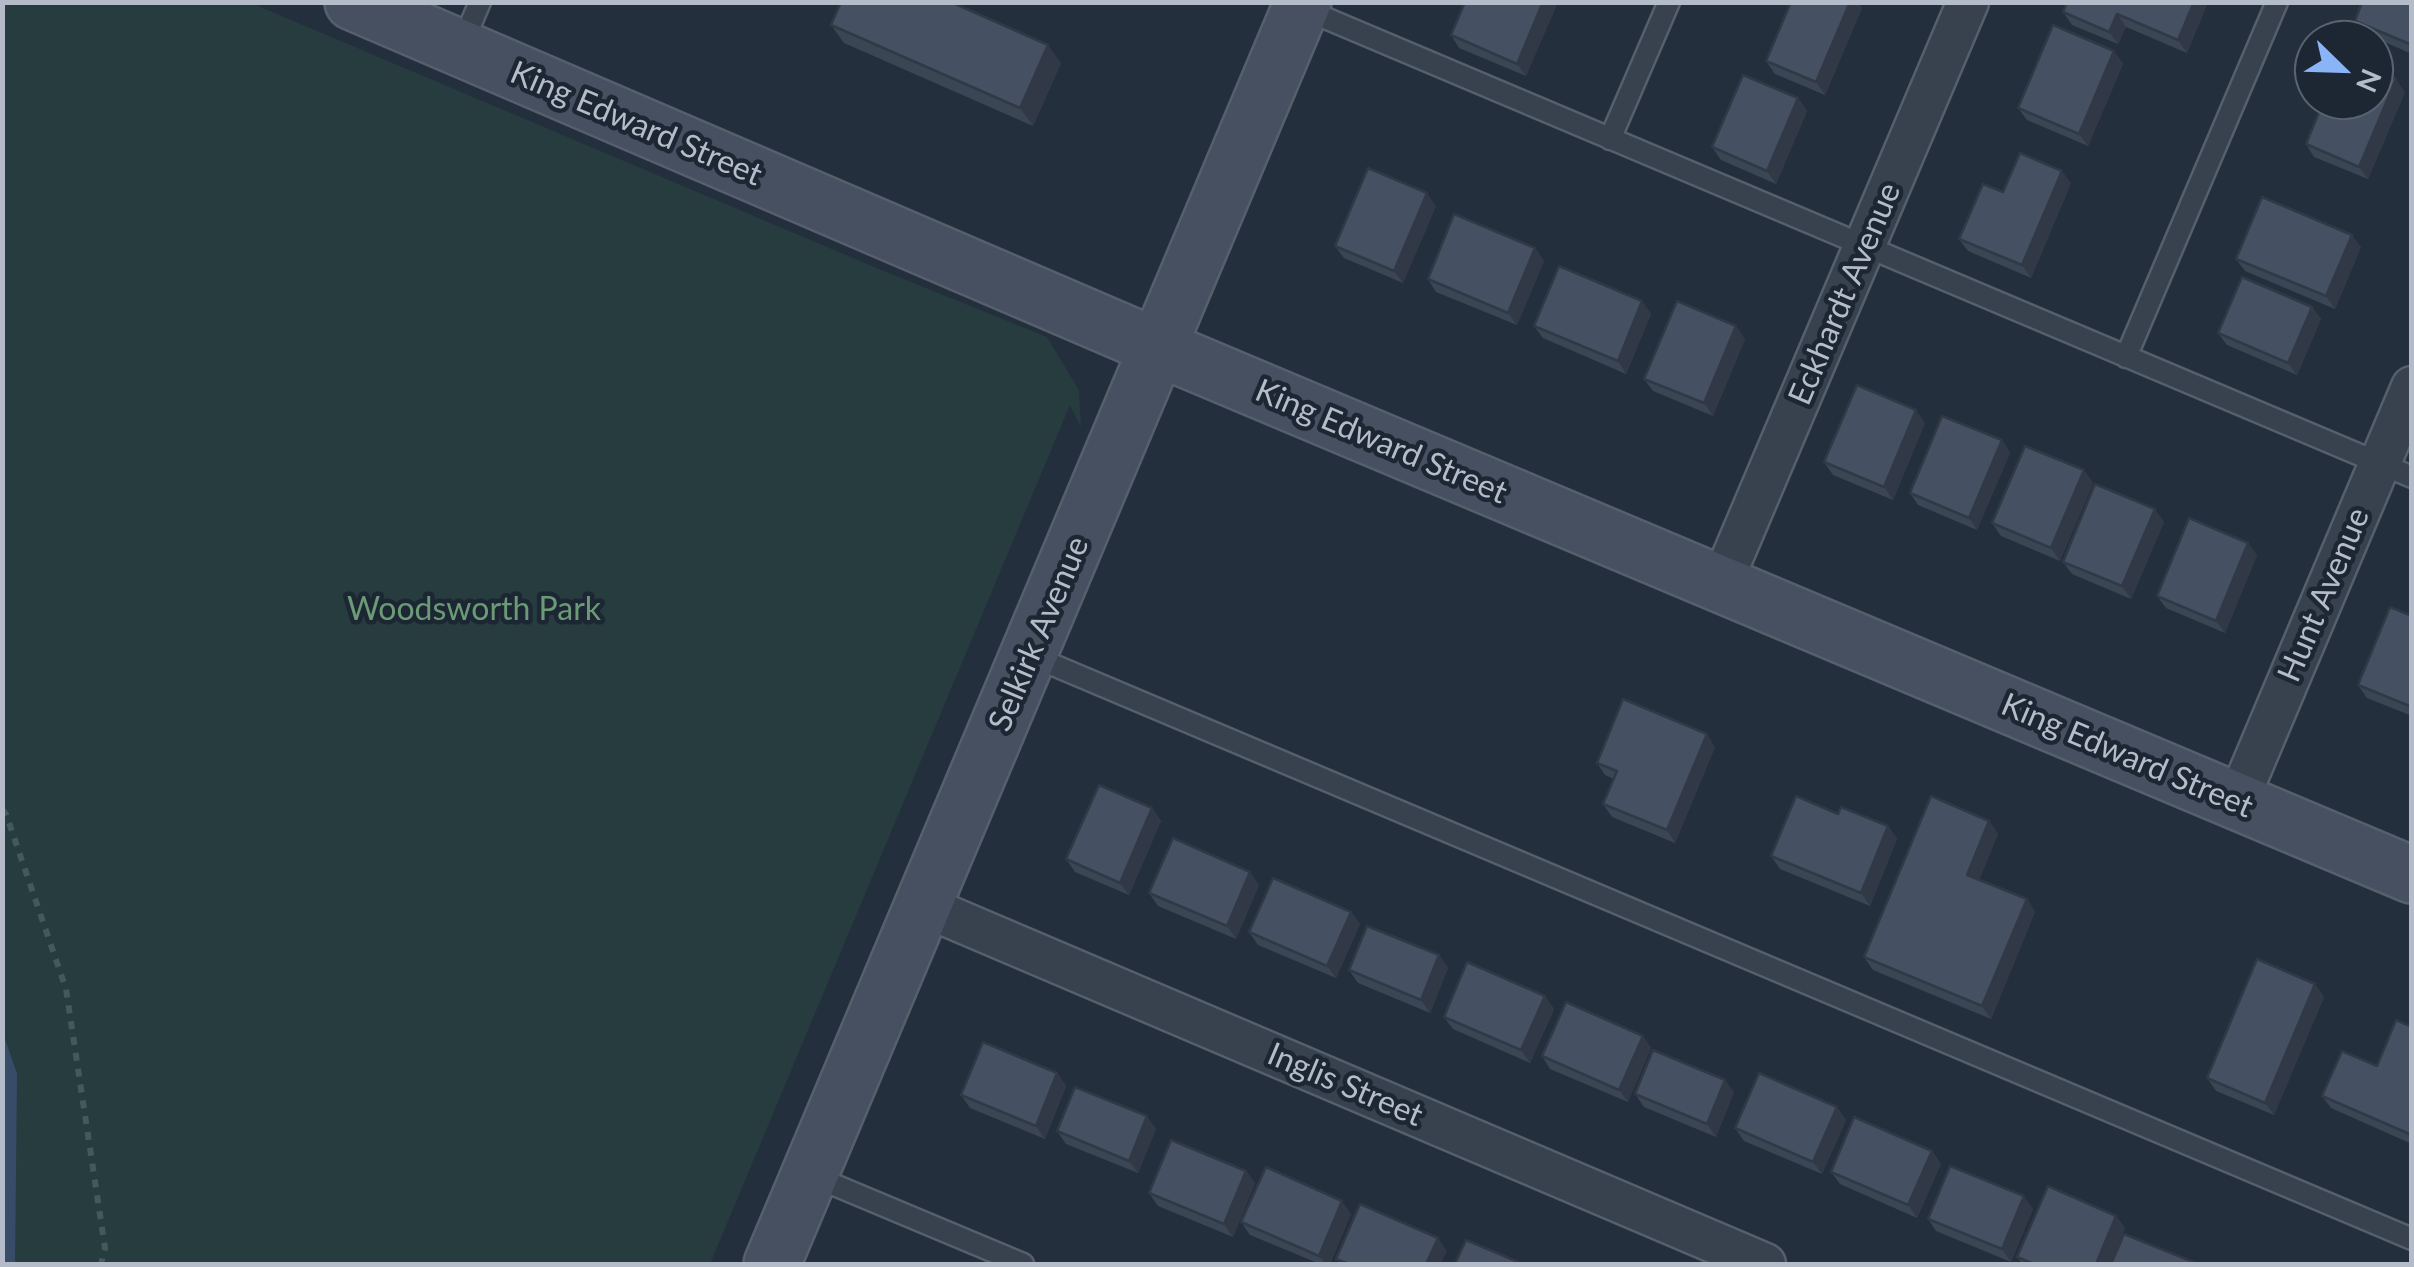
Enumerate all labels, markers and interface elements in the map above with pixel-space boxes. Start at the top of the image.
north arrow [2294,20,2394,120]
street label: King Edward Street [504,54,768,194]
text: N [2350,64,2390,98]
street label: Eckhardt Avenue [1781,177,1909,411]
street label: King Edward Street [1249,372,1513,512]
street label: Hunt Avenue [2270,502,2378,688]
street label: Selkirk Avenue [981,531,1097,737]
park label: Woodsworth Park [347,591,601,629]
street label: King Edward Street [1995,686,2259,826]
street label: Inglis Street [1262,1035,1428,1135]

